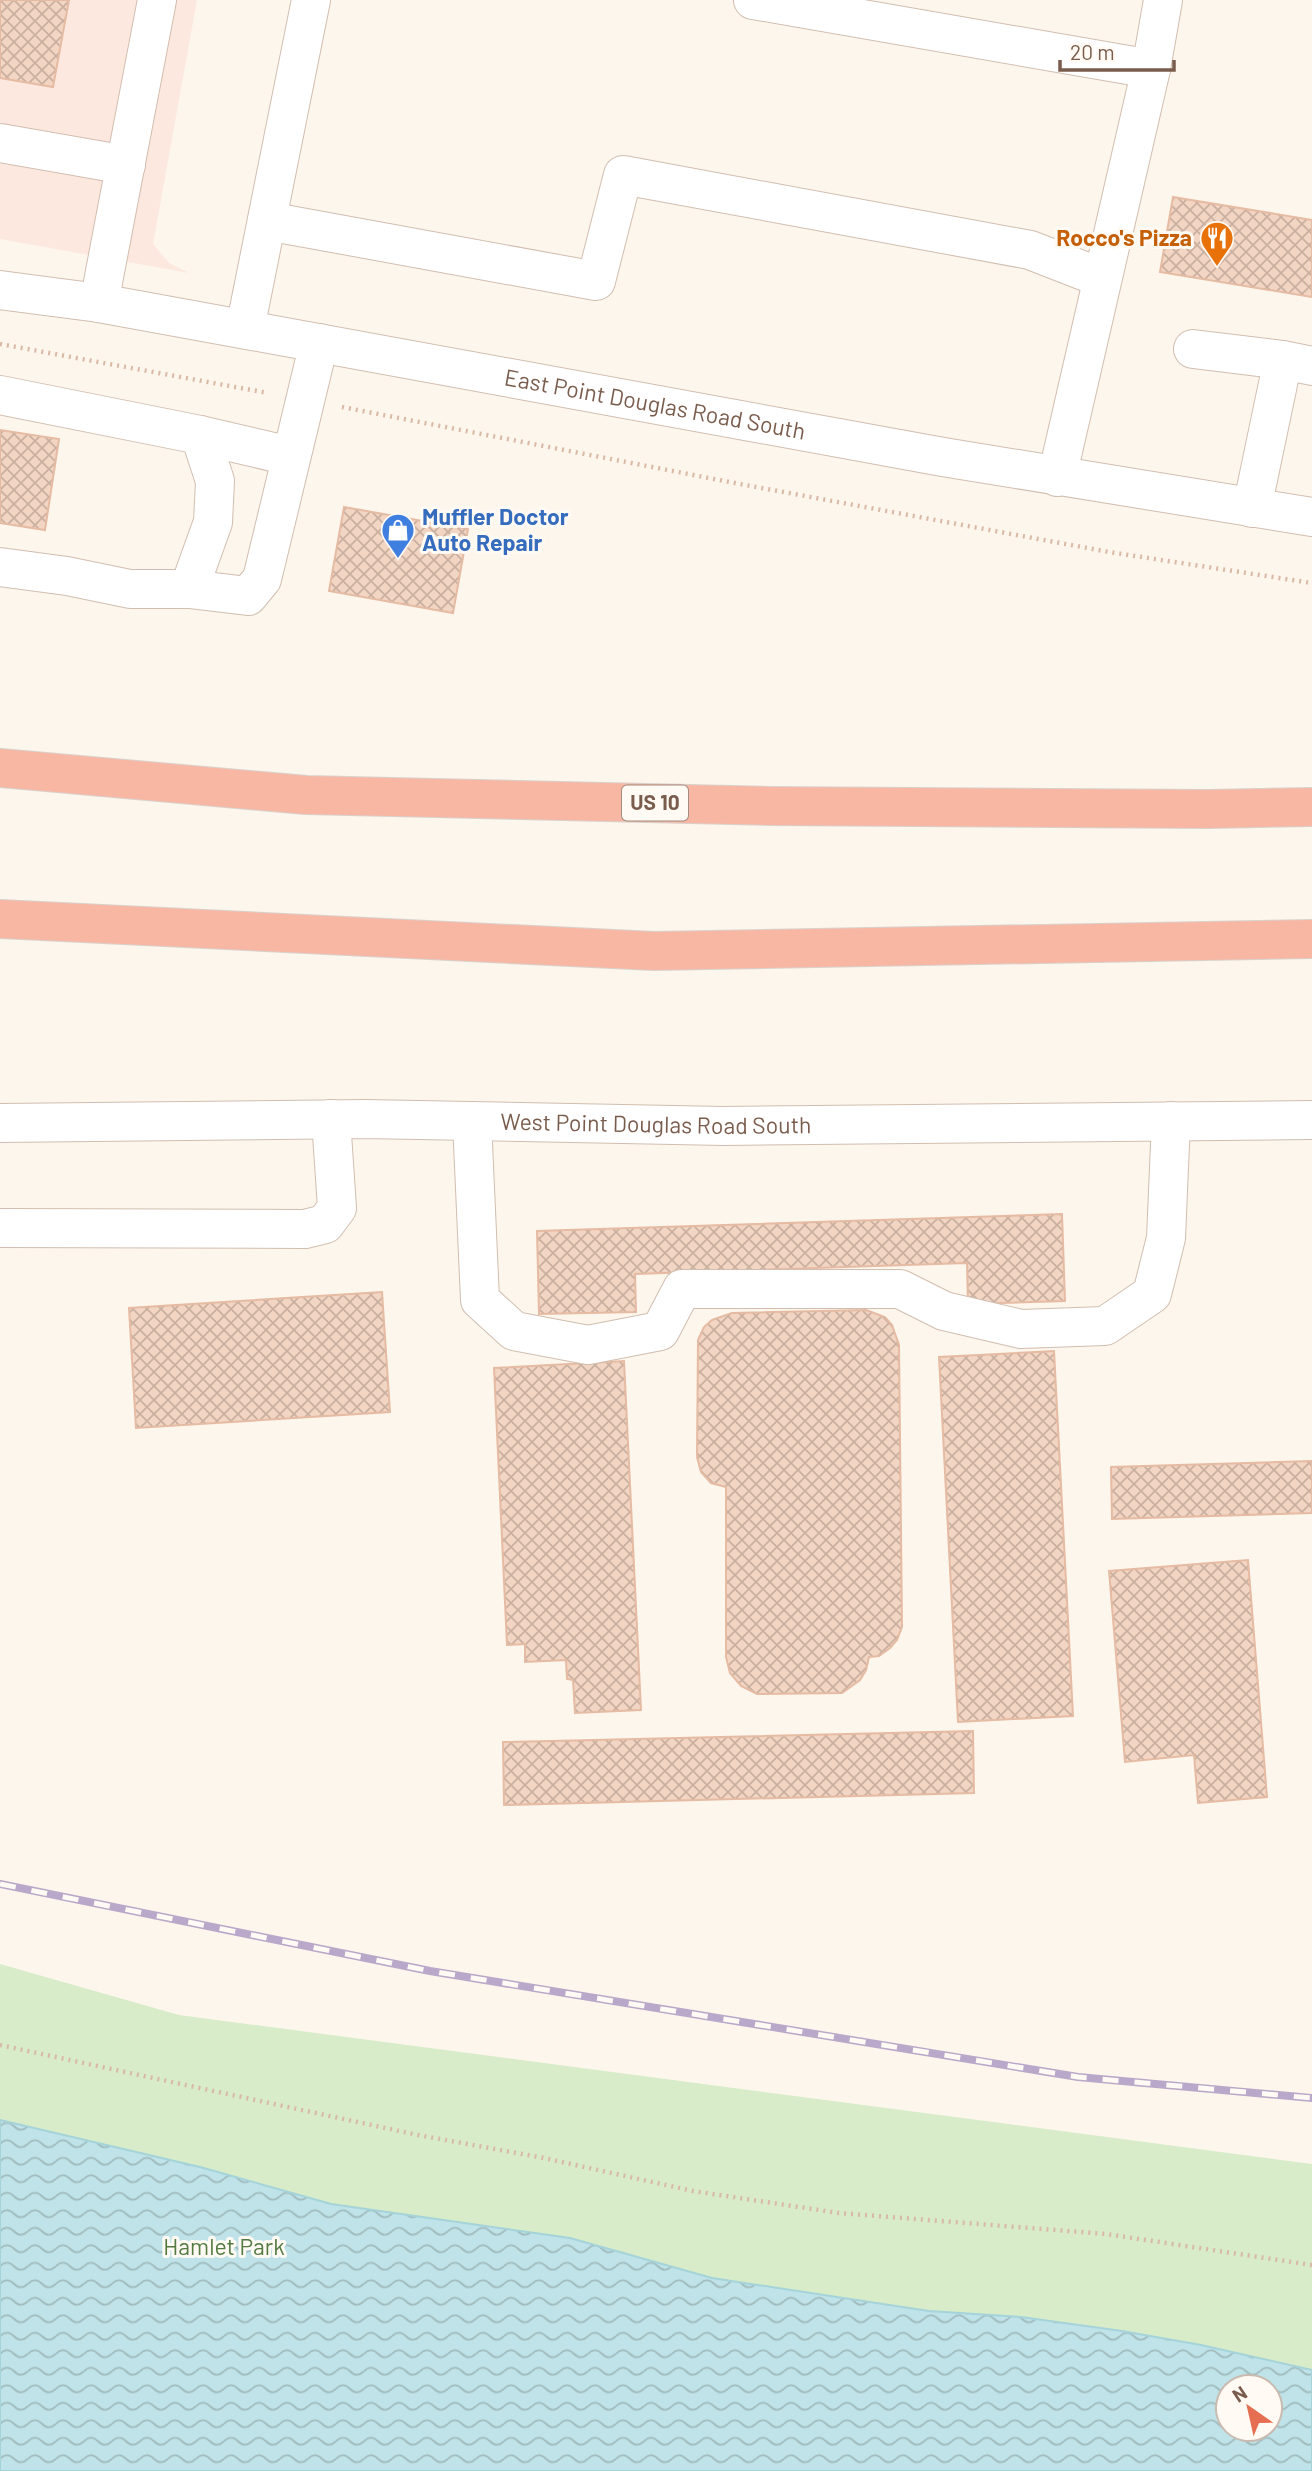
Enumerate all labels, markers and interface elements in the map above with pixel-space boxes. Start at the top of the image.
scale bar [1060,28,1174,72]
text: 20 m [1070,39,1115,64]
restaurant icon: Rocco's Pizza [1198,219,1236,268]
place label: Rocco's Pizza [1056,223,1192,251]
street label: East Point Douglas Road South [502,362,808,445]
place label: Muffler Doctor Auto Repair [422,502,569,556]
shop icon: Muffler Doctor Auto Repair [379,511,417,560]
road number: US 10 [622,786,688,820]
street label: West Point Douglas Road South [500,1107,812,1139]
park label: Hamlet Park [163,2232,285,2260]
north arrow [1214,2373,1284,2443]
text: N [1228,2380,1251,2407]

